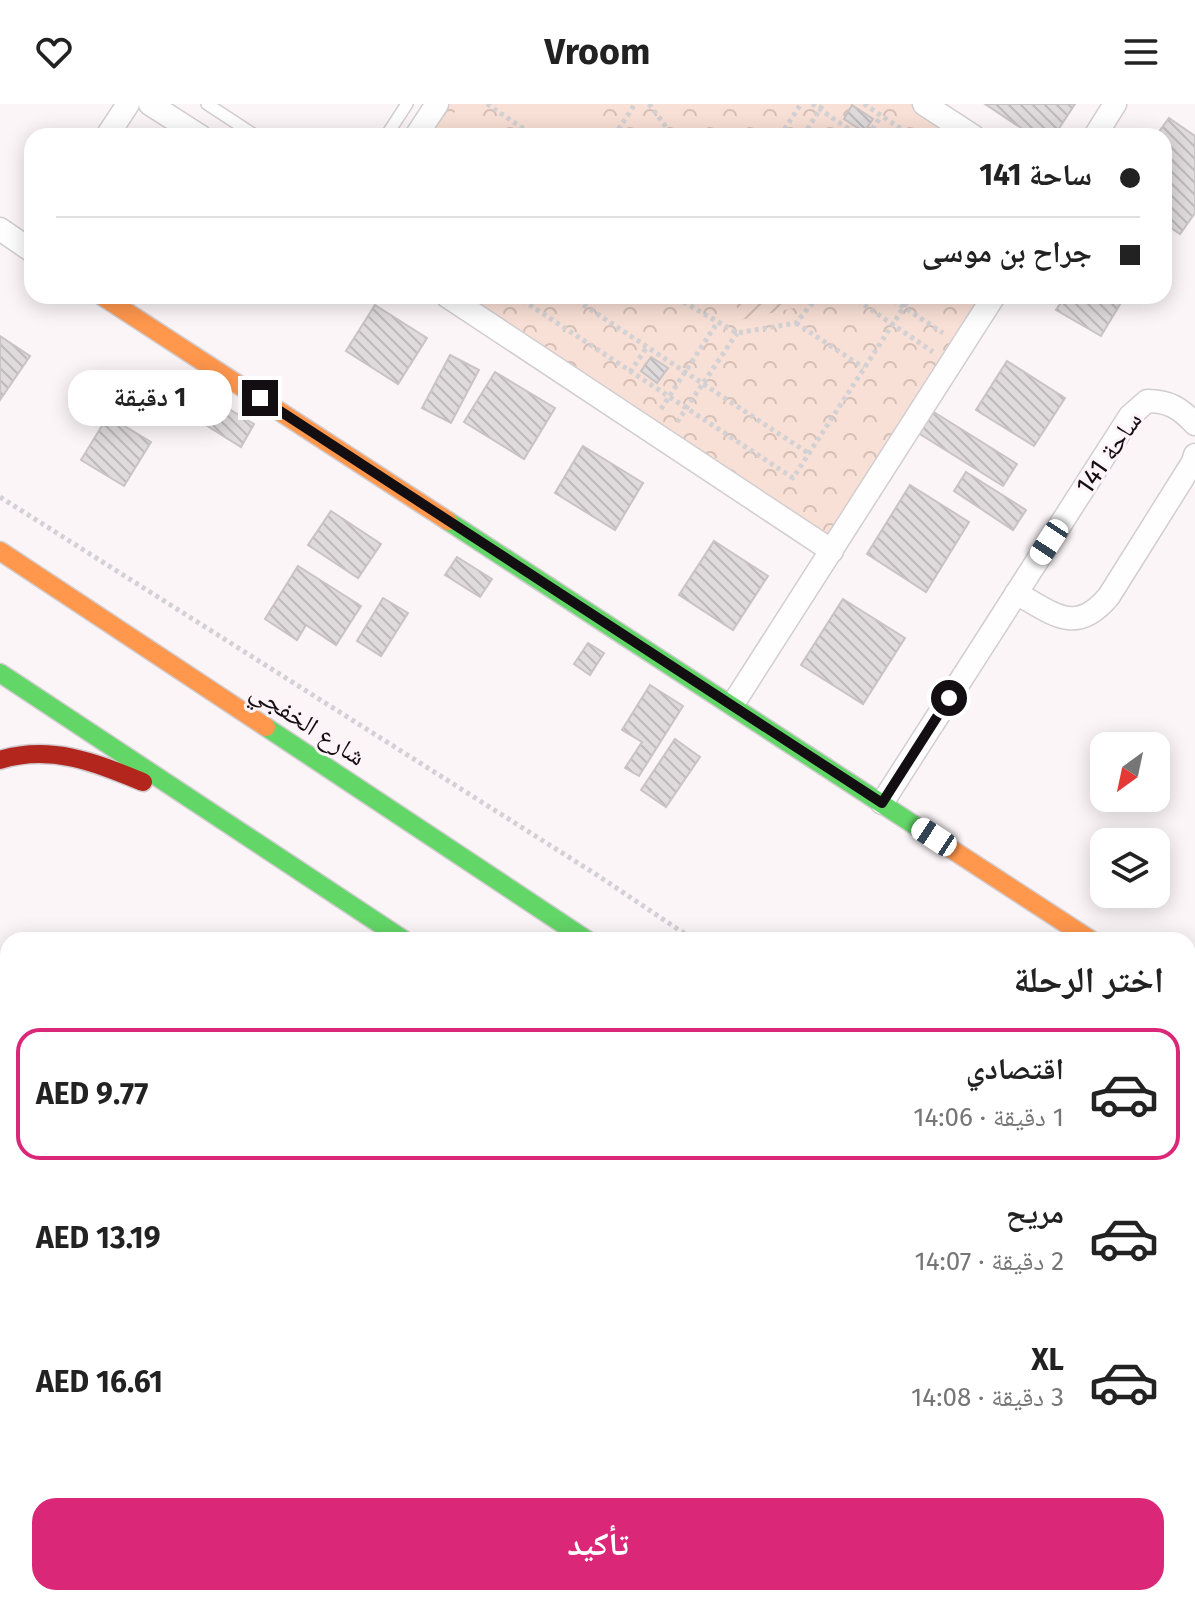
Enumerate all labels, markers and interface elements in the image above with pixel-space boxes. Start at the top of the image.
icon: heart [32,30,76,74]
text: Vroom [545,30,651,74]
icon: menu [1119,30,1163,74]
text: ساحة 141 [979,157,1092,193]
text: جراح بن موسى [922,234,1092,270]
callout: 1 دقيقة [68,370,232,426]
route end [242,380,278,416]
text: 1 دقيقة [114,382,186,413]
street label: ساحة 141 [1069,406,1149,500]
car [1026,515,1072,569]
street label: شارع الخفجي [242,675,371,776]
route start [931,680,967,716]
north arrow [1090,732,1170,812]
map controls [1090,732,1170,908]
car [907,814,961,860]
button: layers [1090,828,1170,908]
text: اختر الرحلة [1013,958,1164,1002]
text: اقتصادي [966,1051,1064,1087]
icon: car [1088,1058,1160,1130]
text: AED 9.77 [36,1076,148,1112]
text: 1 دقيقة · 14:06 [913,1102,1064,1133]
text: مريح [1006,1195,1064,1231]
icon: car [1088,1202,1160,1274]
text: AED 13.19 [36,1220,161,1256]
text: 2 دقيقة · 14:07 [914,1246,1064,1277]
text: XL [1031,1342,1064,1378]
icon: car [1088,1346,1160,1418]
text: AED 16.61 [36,1364,163,1400]
text: 3 دقيقة · 14:08 [911,1382,1064,1413]
button: تأكيد [32,1498,1164,1590]

